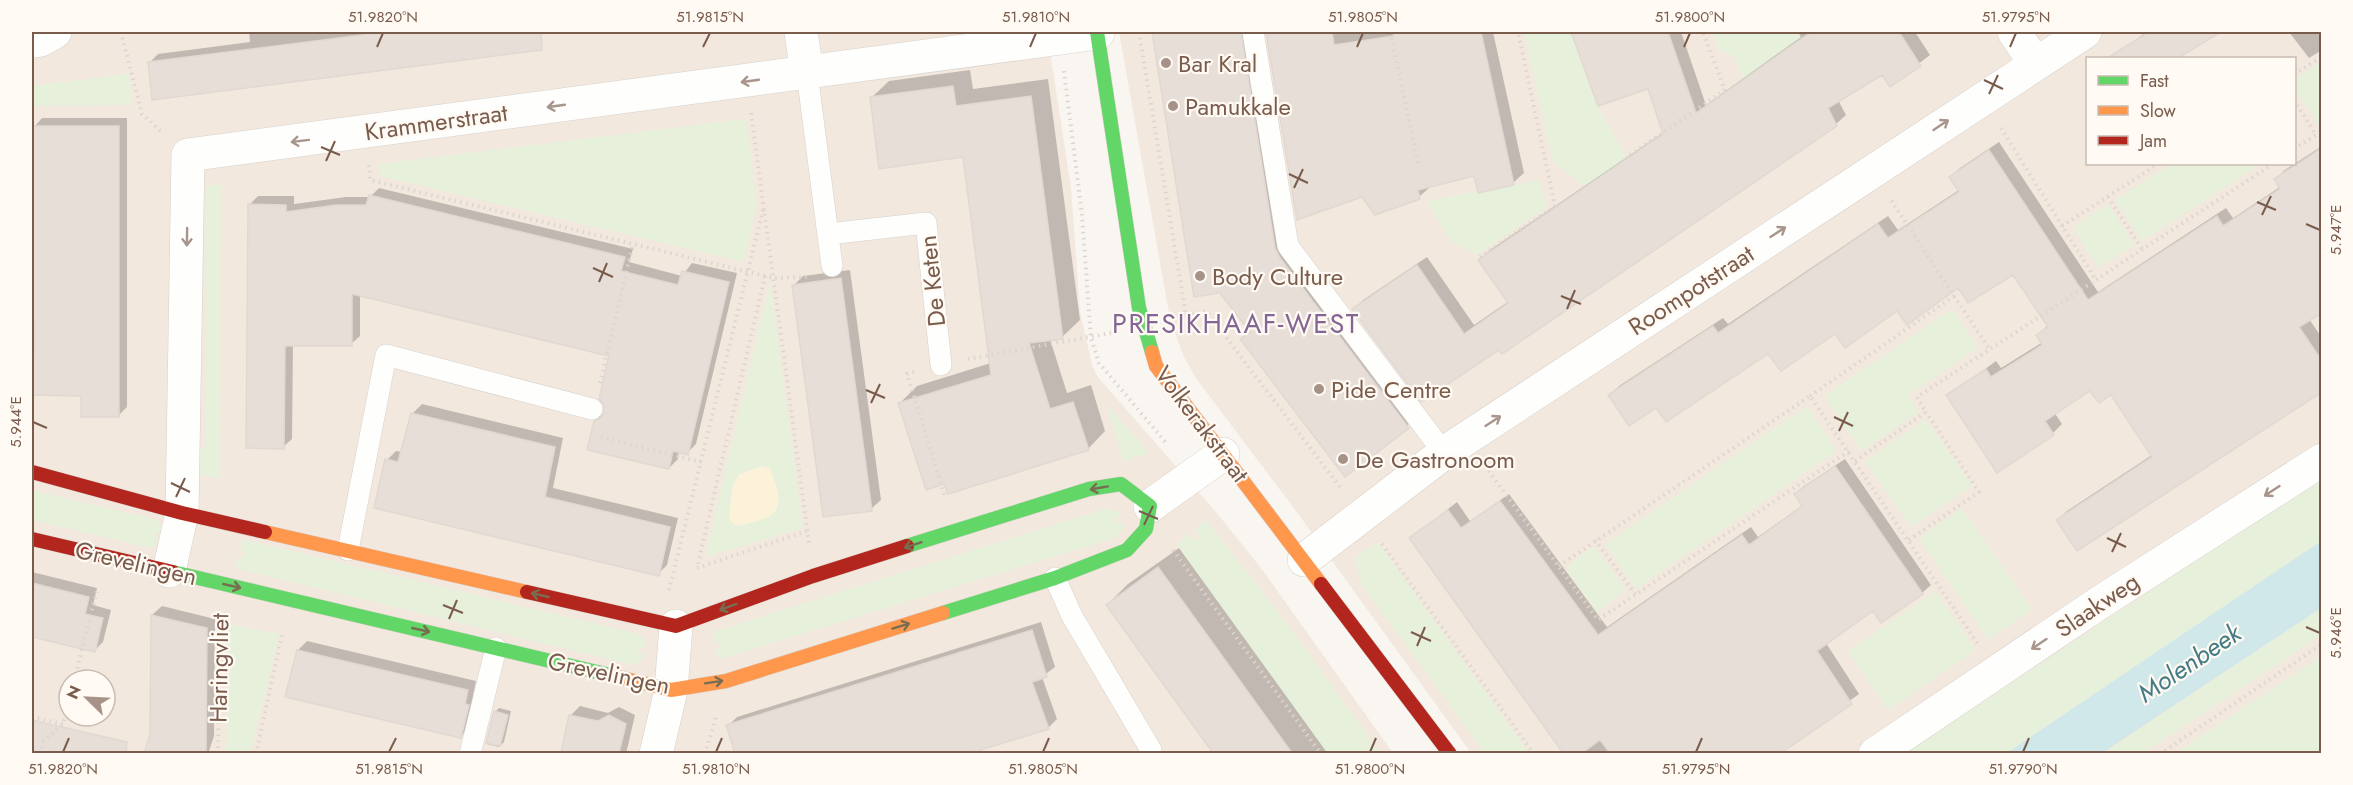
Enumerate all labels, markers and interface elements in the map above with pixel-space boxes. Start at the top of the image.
text: 51.9820°N [348,6,418,28]
text: 51.9815°N [676,6,744,28]
text: 51.9810°N [1002,6,1070,28]
text: 51.9805°N [1328,6,1398,28]
text: 51.9800°N [1655,6,1725,28]
text: 51.9795°N [1982,6,2050,28]
place label: Bar Kral [1178,46,1257,81]
marker: Bar Kral [1159,56,1173,70]
legend [2086,57,2296,165]
text: Fast [2140,68,2169,94]
one-way arrow [740,75,760,86]
place label: Pamukkale [1185,89,1291,124]
street label: Krammerstraat [362,95,510,149]
text: Slow [2140,98,2177,124]
marker: Pamukkale [1166,99,1180,113]
one-way arrow [547,101,567,112]
one-way arrow [1932,118,1949,131]
text: Jam [2138,128,2167,154]
one-way arrow [291,135,311,146]
text: 5.947°E [2325,205,2347,255]
one-way arrow [181,226,192,246]
one-way arrow [1769,226,1786,238]
street label: De Keten [910,234,954,328]
street label: Roompotstraat [1621,236,1761,344]
place label: Body Culture [1212,259,1343,294]
marker: Body Culture [1193,269,1207,283]
district label: PRESIKHAAF-WEST [1112,304,1360,343]
street label: Volkerakstraat [1147,358,1258,490]
place label: Pide Centre [1331,372,1451,407]
marker: Pide Centre [1312,382,1326,396]
text: 5.944°E [5,396,27,448]
one-way arrow [1484,415,1500,427]
place label: De Gastronoom [1355,442,1515,477]
marker: De Gastronoom [1336,452,1350,466]
one-way arrow [1090,482,1110,493]
one-way arrow [2264,486,2281,498]
street label: Grevelingen [72,532,200,594]
one-way arrow [904,540,923,551]
street label: Slaakweg [2048,564,2146,646]
one-way arrow [222,580,241,592]
one-way arrow [531,588,550,600]
one-way arrow [719,603,738,614]
text: 5.946°E [2325,607,2347,659]
street label: Haringvliet [201,613,237,723]
water label: Molenbeek [2130,613,2250,712]
one-way arrow [891,620,910,631]
one-way arrow [412,625,431,637]
one-way arrow [2031,638,2047,650]
street label: Grevelingen [545,643,673,703]
north arrow [57,668,117,728]
one-way arrow [704,677,723,688]
text: N [61,682,87,703]
text: 51.9820°N [28,758,98,780]
text: 51.9815°N [355,758,423,780]
text: 51.9810°N [682,758,750,780]
text: 51.9805°N [1008,758,1078,780]
text: 51.9800°N [1335,758,1405,780]
text: 51.9795°N [1662,758,1730,780]
text: 51.9790°N [1988,758,2058,780]

